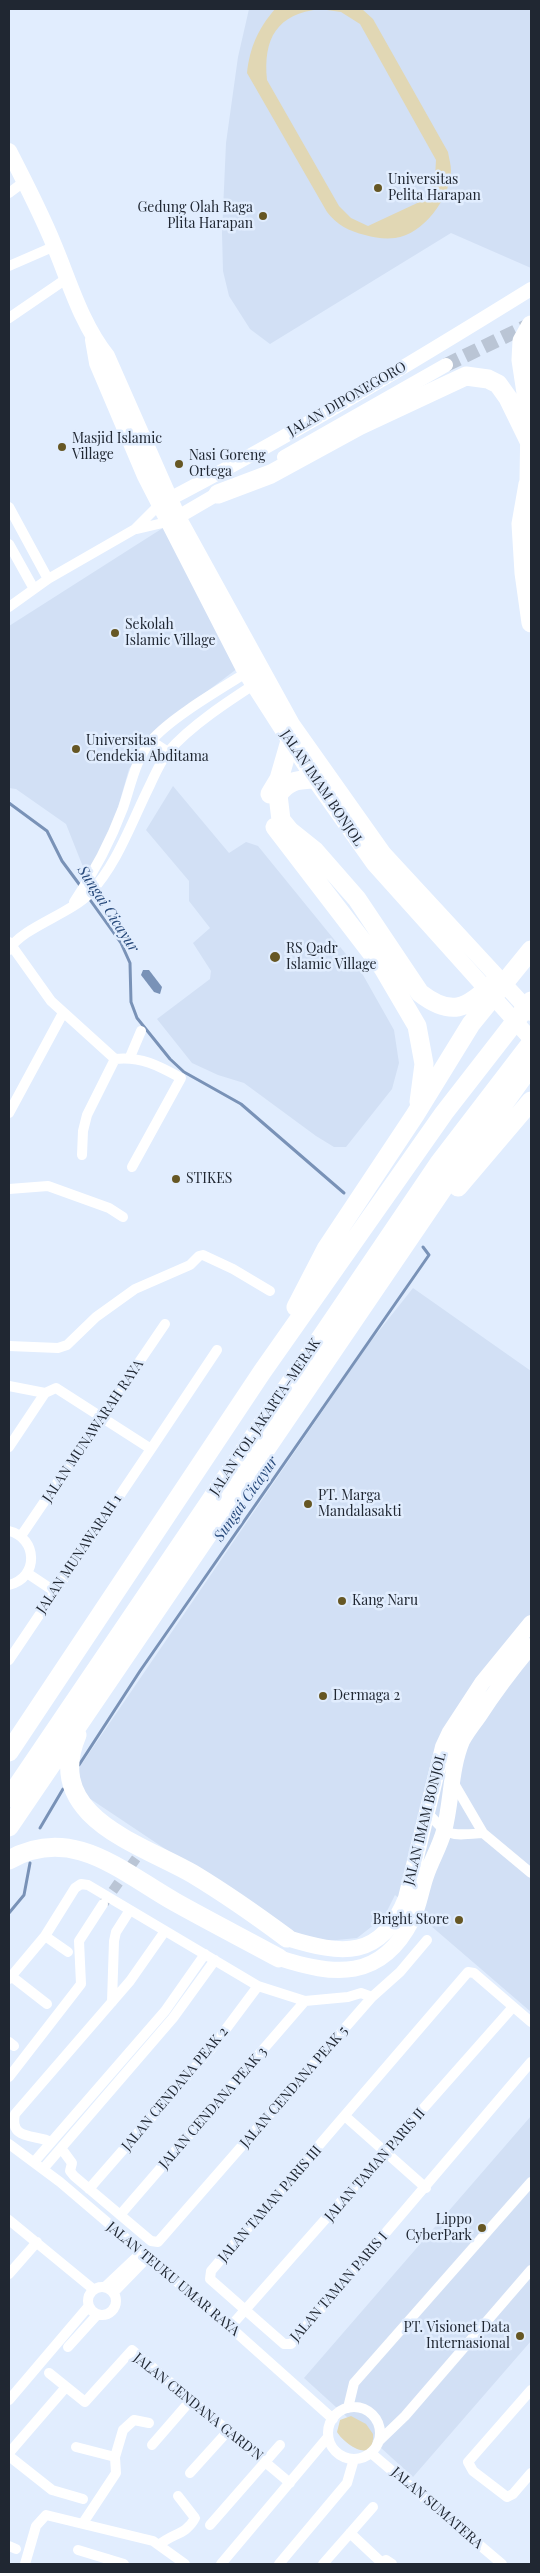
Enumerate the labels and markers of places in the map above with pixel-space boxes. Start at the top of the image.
place label: Universitas Pelita Harapan [388,172,481,204]
marker: Universitas Pelita Harapan [372,182,384,194]
place label: Gedung Olah Raga Plita Harapan [138,200,253,232]
marker: Gedung Olah Raga Plita Harapan [257,210,269,222]
place label: Masjid Islamic Village [72,431,162,464]
marker: Masjid Islamic Village [56,441,68,453]
place label: Nasi Goreng Ortega [189,448,266,481]
marker: Nasi Goreng Ortega [173,458,185,470]
place label: Sekolah Islamic Village [125,617,216,650]
marker: Sekolah Islamic Village [109,627,121,639]
place label: Universitas Cendekia Abditama [86,733,209,766]
marker: Universitas Cendekia Abditama [70,743,82,755]
place label: RS Qadr Islamic Village [286,941,377,974]
marker: RS Qadr Islamic Village [268,950,282,964]
place label: STIKES [186,1171,232,1187]
marker: STIKES [170,1173,182,1185]
place label: PT. Marga Mandalasakti [318,1488,402,1520]
marker: PT. Marga Mandalasakti [302,1498,314,1510]
place label: Kang Naru [352,1593,418,1609]
marker: Kang Naru [336,1595,348,1607]
place label: Dermaga 2 [333,1688,400,1704]
marker: Dermaga 2 [317,1690,329,1702]
place label: Bright Store [373,1912,449,1928]
marker: Bright Store [453,1914,465,1926]
place label: Lippo CyberPark [406,2212,472,2244]
marker: Lippo CyberPark [476,2222,488,2234]
place label: PT. Visionet Data Internasional [403,2320,510,2352]
marker: PT. Visionet Data Internasional [514,2330,526,2342]

